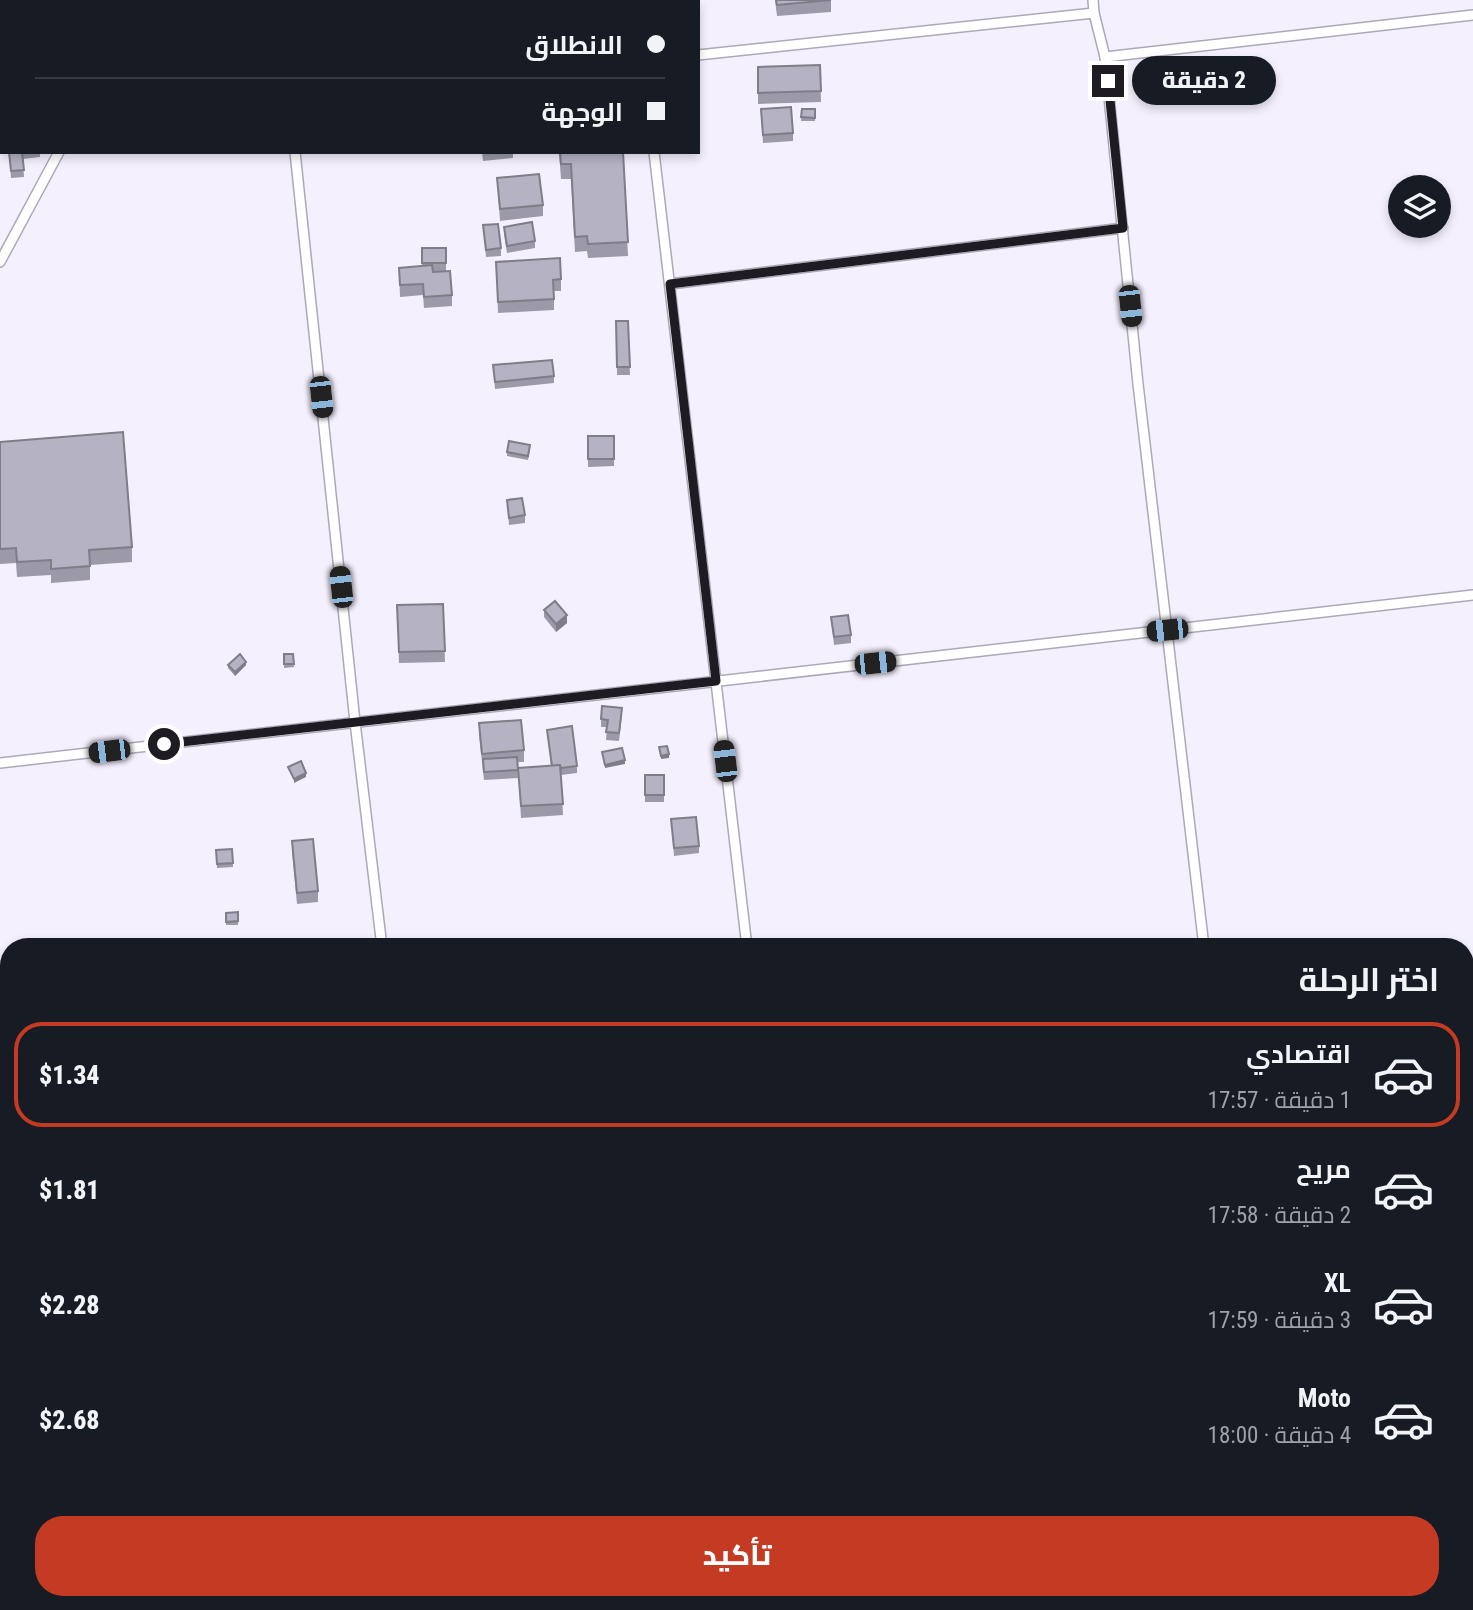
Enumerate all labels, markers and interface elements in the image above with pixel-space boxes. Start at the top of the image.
text: الانطلاق [525,30,623,60]
callout: 2 دقيقة [1132,56,1276,106]
route end [1092,65,1124,97]
text: 2 دقيقة [1162,67,1246,94]
text: الوجهة [542,97,623,127]
map controls [1388,175,1451,238]
button: layers [1388,175,1451,238]
car [1118,284,1143,328]
car [309,375,334,419]
car [329,565,354,609]
car [1146,617,1189,643]
car [854,650,897,676]
route start [148,728,180,760]
car [87,738,132,764]
car [713,739,738,783]
text: اختر الرحلة [1299,961,1439,999]
text: اقتصادي [1246,1039,1351,1069]
icon: car [1372,1043,1435,1106]
text: $1.34 [39,1060,100,1090]
text: 1 دقيقة · 17:57 [1208,1087,1351,1114]
text: مريح [1296,1154,1351,1184]
icon: car [1372,1158,1435,1221]
text: $1.81 [39,1175,100,1205]
text: 2 دقيقة · 17:58 [1208,1202,1351,1229]
text: XL [1324,1268,1351,1298]
icon: car [1372,1273,1435,1336]
text: $2.28 [39,1290,100,1320]
text: 3 دقيقة · 17:59 [1208,1307,1351,1334]
text: Moto [1298,1383,1351,1413]
icon: car [1372,1388,1435,1451]
text: $2.68 [39,1405,100,1435]
text: 4 دقيقة · 18:00 [1208,1422,1351,1449]
button: تأكيد [35,1516,1439,1596]

